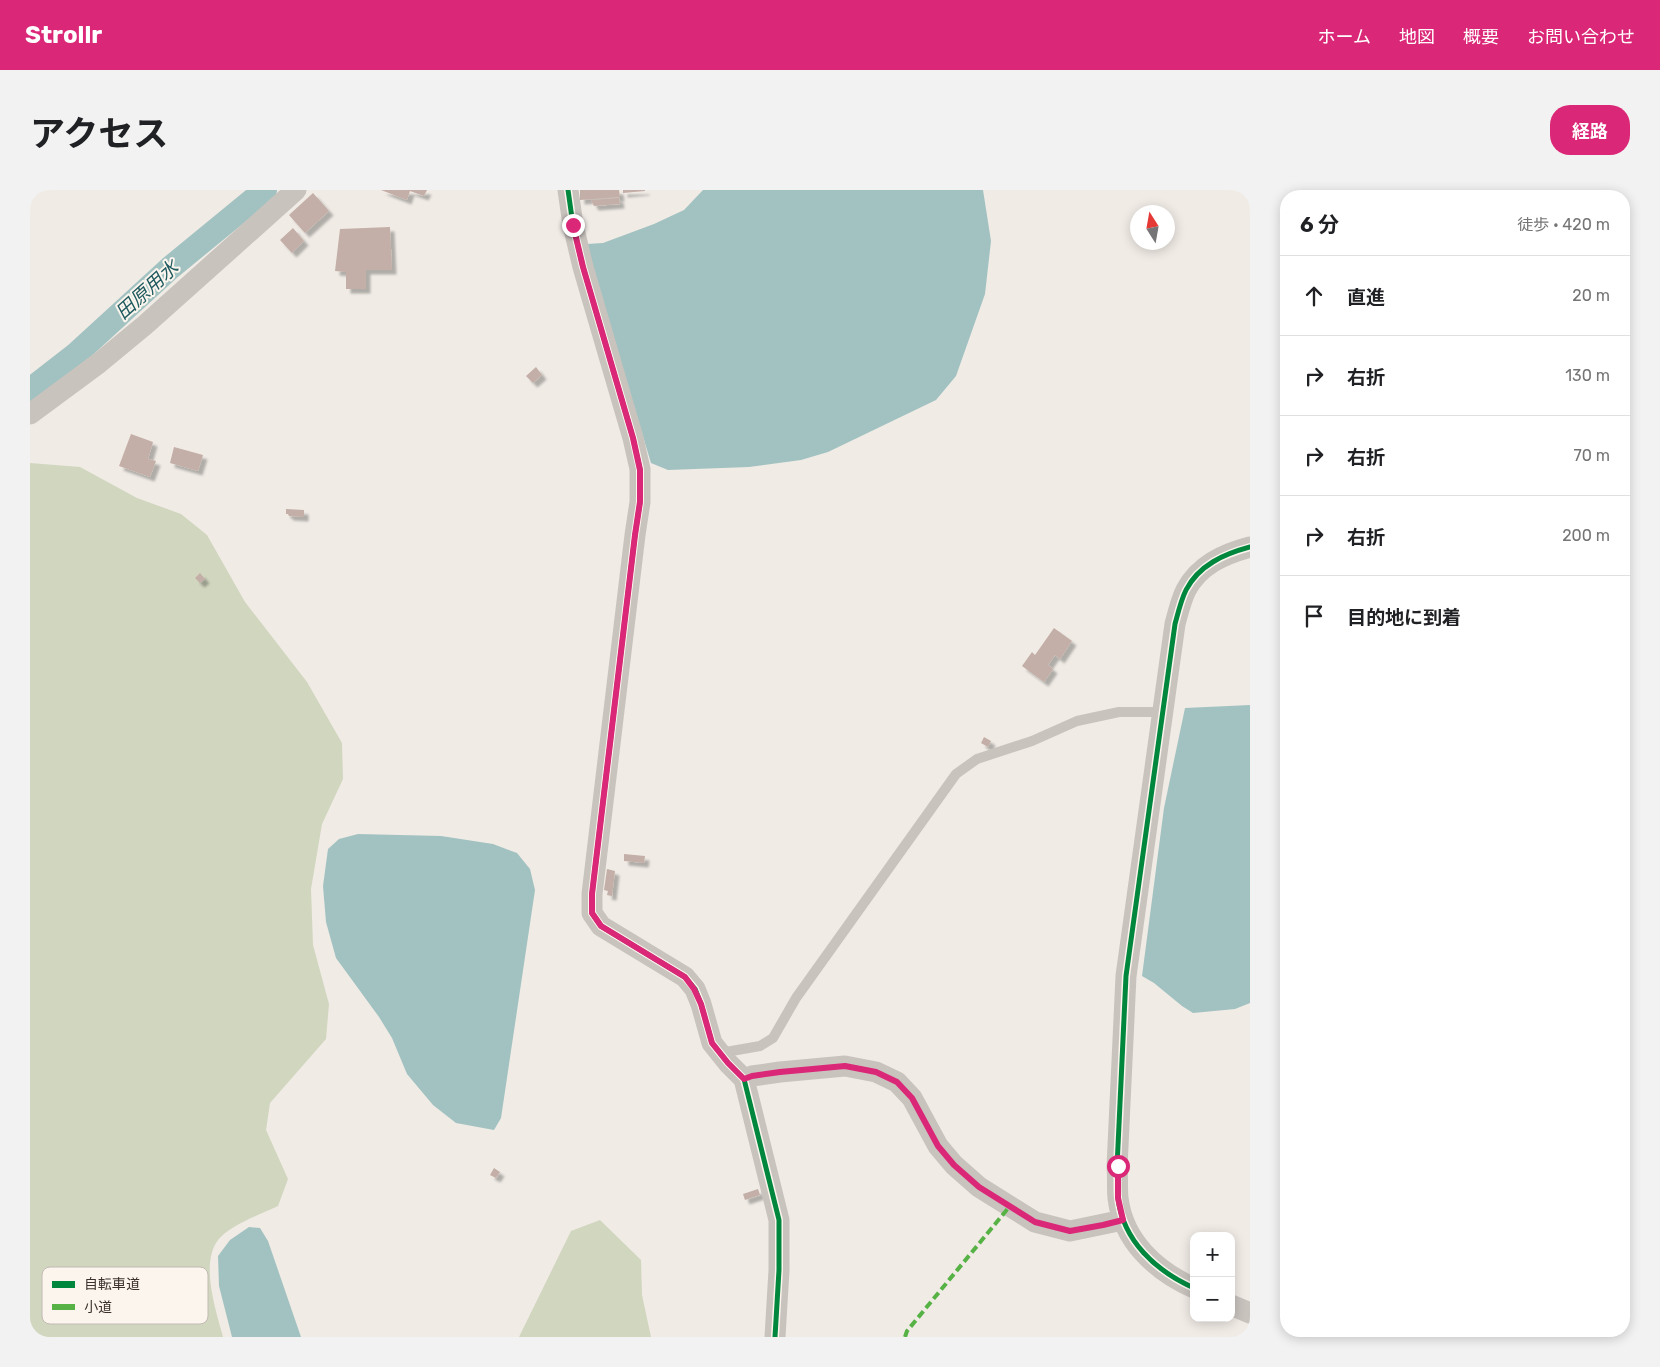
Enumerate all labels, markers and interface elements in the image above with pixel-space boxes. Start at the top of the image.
text: Strollr [25,21,102,49]
text: ホーム [1318,26,1371,48]
text: 地図 [1399,26,1435,48]
text: 概要 [1463,26,1499,48]
text: お問い合わせ [1527,26,1635,48]
button: 経路 [1550,105,1630,155]
text: アクセス [30,113,168,155]
north arrow [1130,205,1175,250]
text: 6 分 [1300,212,1339,237]
route end [562,214,585,237]
text: 徒歩 · 420 m [1517,215,1610,234]
water label: 田原用水 [111,255,184,324]
icon: ahead [1300,282,1328,310]
text: 直進 [1347,286,1385,309]
text: 20 m [1572,286,1610,305]
icon: right [1300,362,1328,390]
text: 右折 [1347,366,1385,389]
text: 130 m [1565,366,1610,385]
icon: right [1300,442,1328,470]
text: 右折 [1347,446,1385,469]
text: 70 m [1573,446,1610,465]
icon: right [1300,522,1328,550]
text: 右折 [1347,526,1385,549]
text: 200 m [1562,526,1610,545]
icon: arrive [1300,602,1328,630]
text: 目的地に到着 [1347,606,1461,629]
route start [1107,1155,1130,1178]
map controls [1190,1232,1235,1322]
button: + [1190,1232,1235,1277]
legend [42,1267,208,1324]
text: 自転車道 [84,1276,140,1293]
button: − [1190,1277,1235,1322]
text: 小道 [84,1299,112,1316]

